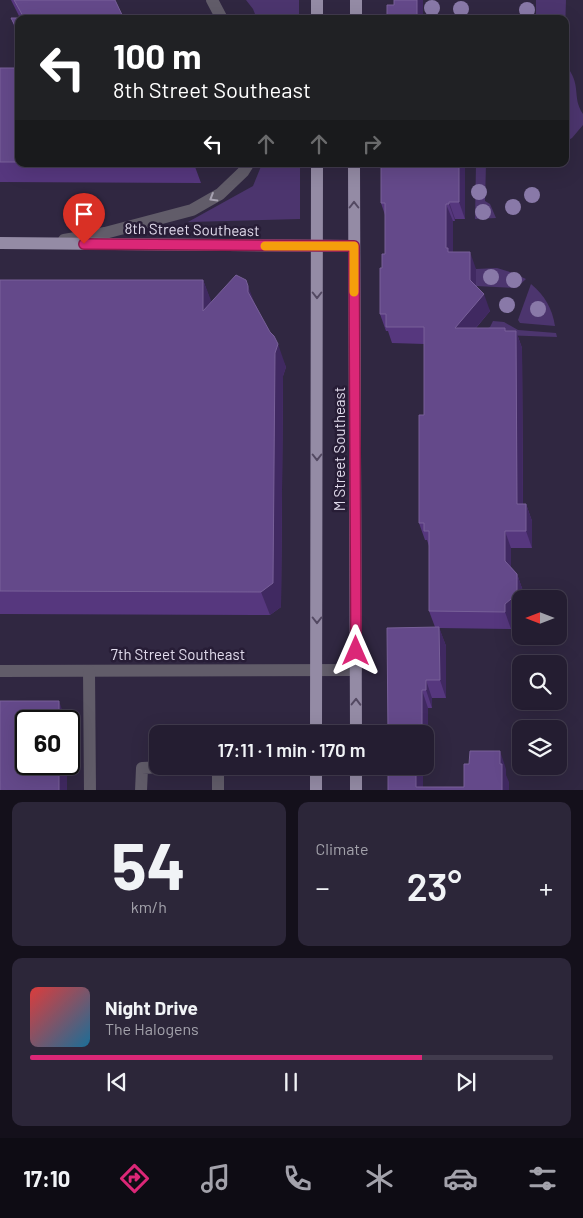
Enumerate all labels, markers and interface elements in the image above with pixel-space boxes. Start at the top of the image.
text: 100 m [113,34,202,76]
icon: left [30,35,95,100]
text: 8th Street Southeast [113,76,311,102]
icon: left [199,130,227,158]
icon: ahead [252,130,280,158]
icon: ahead [305,130,333,158]
icon: right [358,130,386,158]
one-way arrow [210,191,219,201]
pin [63,193,105,244]
icon: arrive [70,200,98,228]
one-way arrow [349,201,359,208]
street label: 8th Street Southeast [124,219,260,239]
one-way arrow [312,292,322,299]
street label: M Street Southeast [330,387,348,511]
one-way arrow [312,454,322,462]
north arrow [512,590,568,645]
map controls [512,590,567,775]
one-way arrow [312,616,322,624]
position arrow [329,624,381,676]
street label: 7th Street Southeast [111,645,245,663]
button: search [512,655,567,710]
one-way arrow [351,698,361,706]
speed limit sign: 60 [15,710,80,775]
button: layers [512,720,567,775]
text: 17:11 · 1 min · 170 m [218,738,365,761]
text: 54 [112,825,186,903]
text: Climate [316,839,368,858]
text: 23° [407,863,462,909]
text: − [316,870,330,904]
text: + [539,870,553,904]
text: km/h [131,897,167,916]
text: Night Drive [105,996,198,1019]
text: The Halogens [105,1019,199,1038]
icon: previous [103,1068,131,1096]
icon: pause [277,1068,305,1096]
icon: next [452,1068,480,1096]
icon: directions [117,1161,152,1196]
icon: music [198,1161,233,1196]
icon: phone [280,1161,315,1196]
icon: climate [362,1161,397,1196]
icon: car [443,1161,478,1196]
icon: filters [525,1161,560,1196]
text: 17:10 [23,1165,70,1191]

